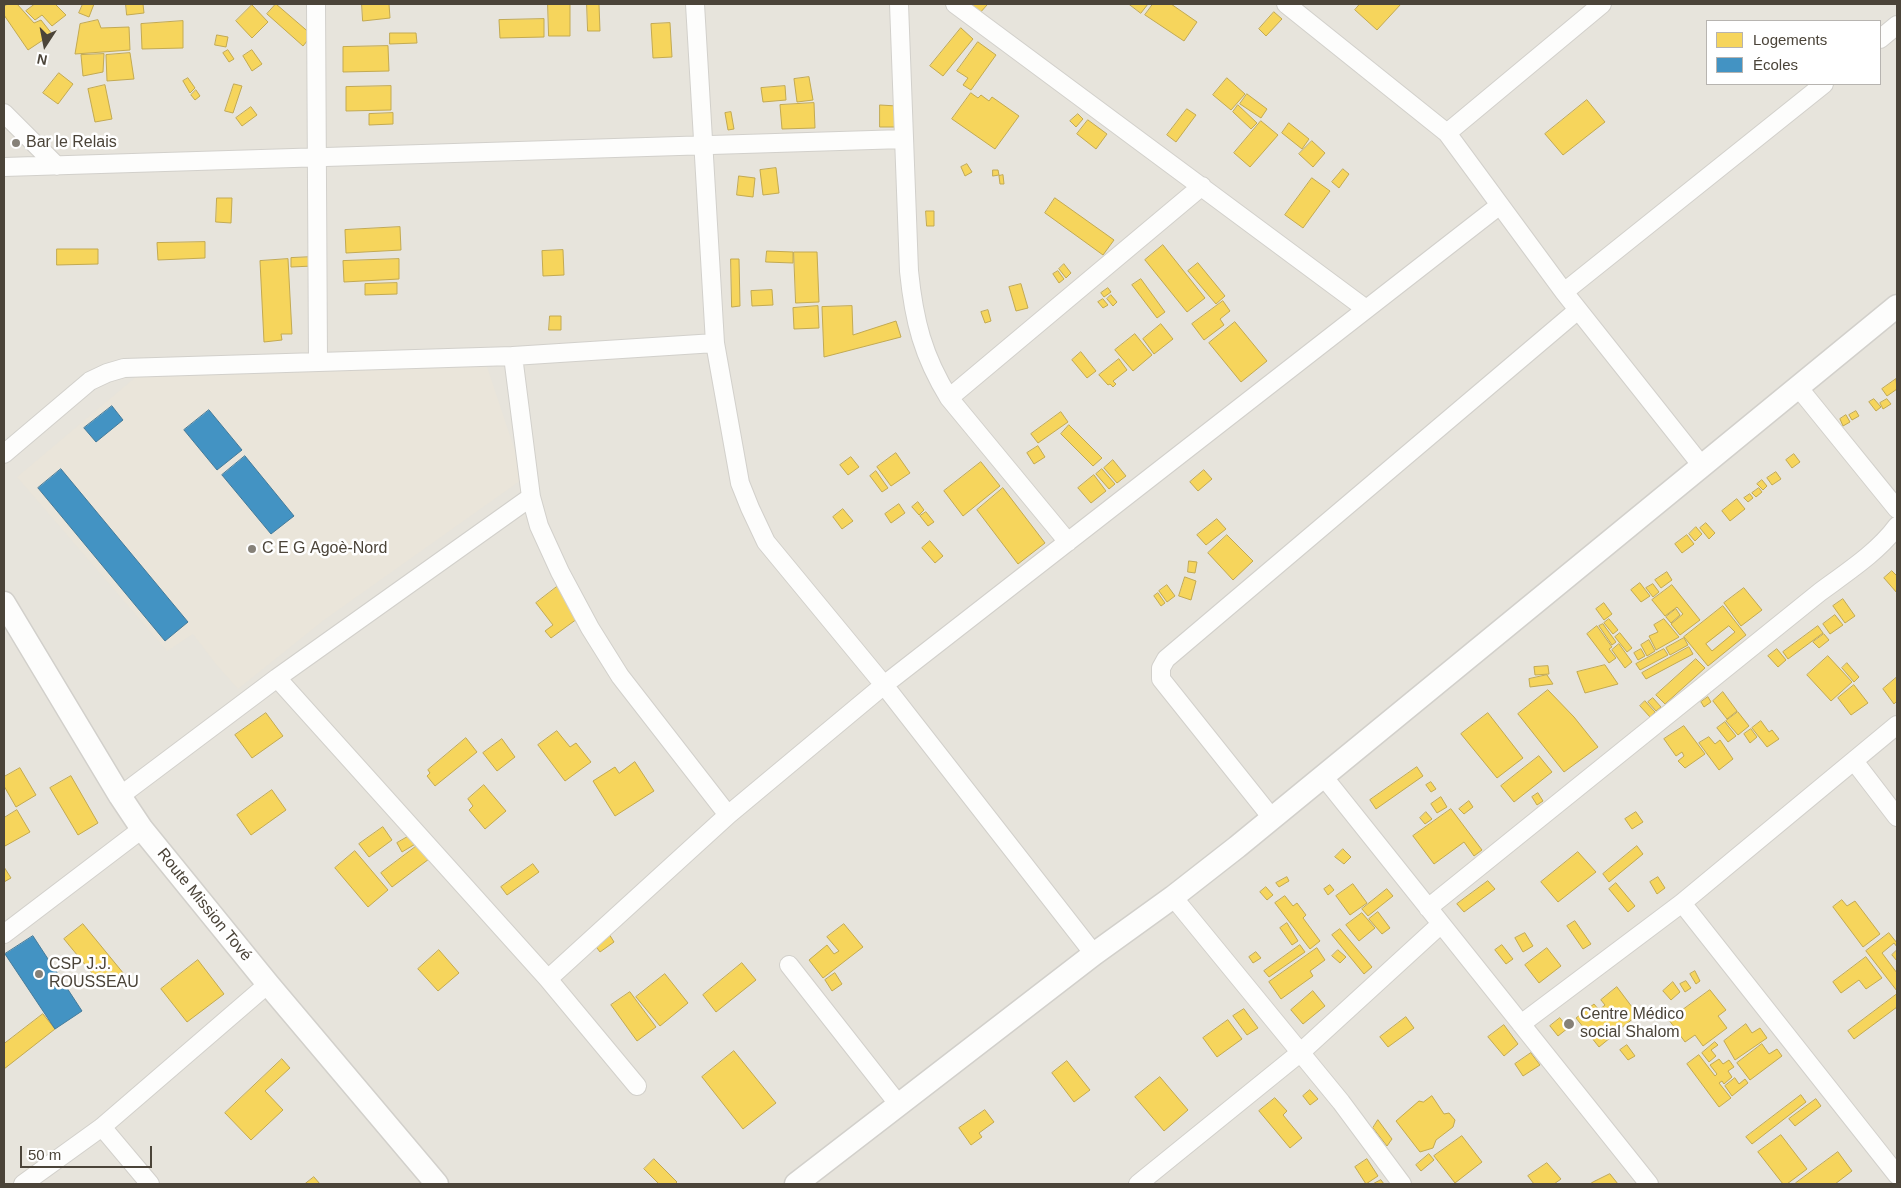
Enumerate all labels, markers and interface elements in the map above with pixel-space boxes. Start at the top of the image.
north arrow [20,20,70,70]
legend [1706,20,1881,85]
text: Logements [1753,31,1827,48]
text: N [36,51,49,69]
text: Écoles [1753,56,1798,73]
place label: Bar le Relais [26,133,117,153]
marker: Bar le Relais [10,137,22,149]
place label: C E G Agoè-Nord [262,539,387,559]
marker: C E G Agoè-Nord [246,543,258,555]
street label: Route Mission Tové [153,845,255,965]
place label: CSP J.J. ROUSSEAU [49,955,139,993]
marker: CSP J.J. ROUSSEAU [33,968,45,980]
place label: Centre Médico social Shalom [1580,1005,1684,1043]
marker: Centre Médico social Shalom [1562,1017,1576,1031]
scale bar [22,1136,155,1168]
text: 50 m [28,1146,61,1163]

